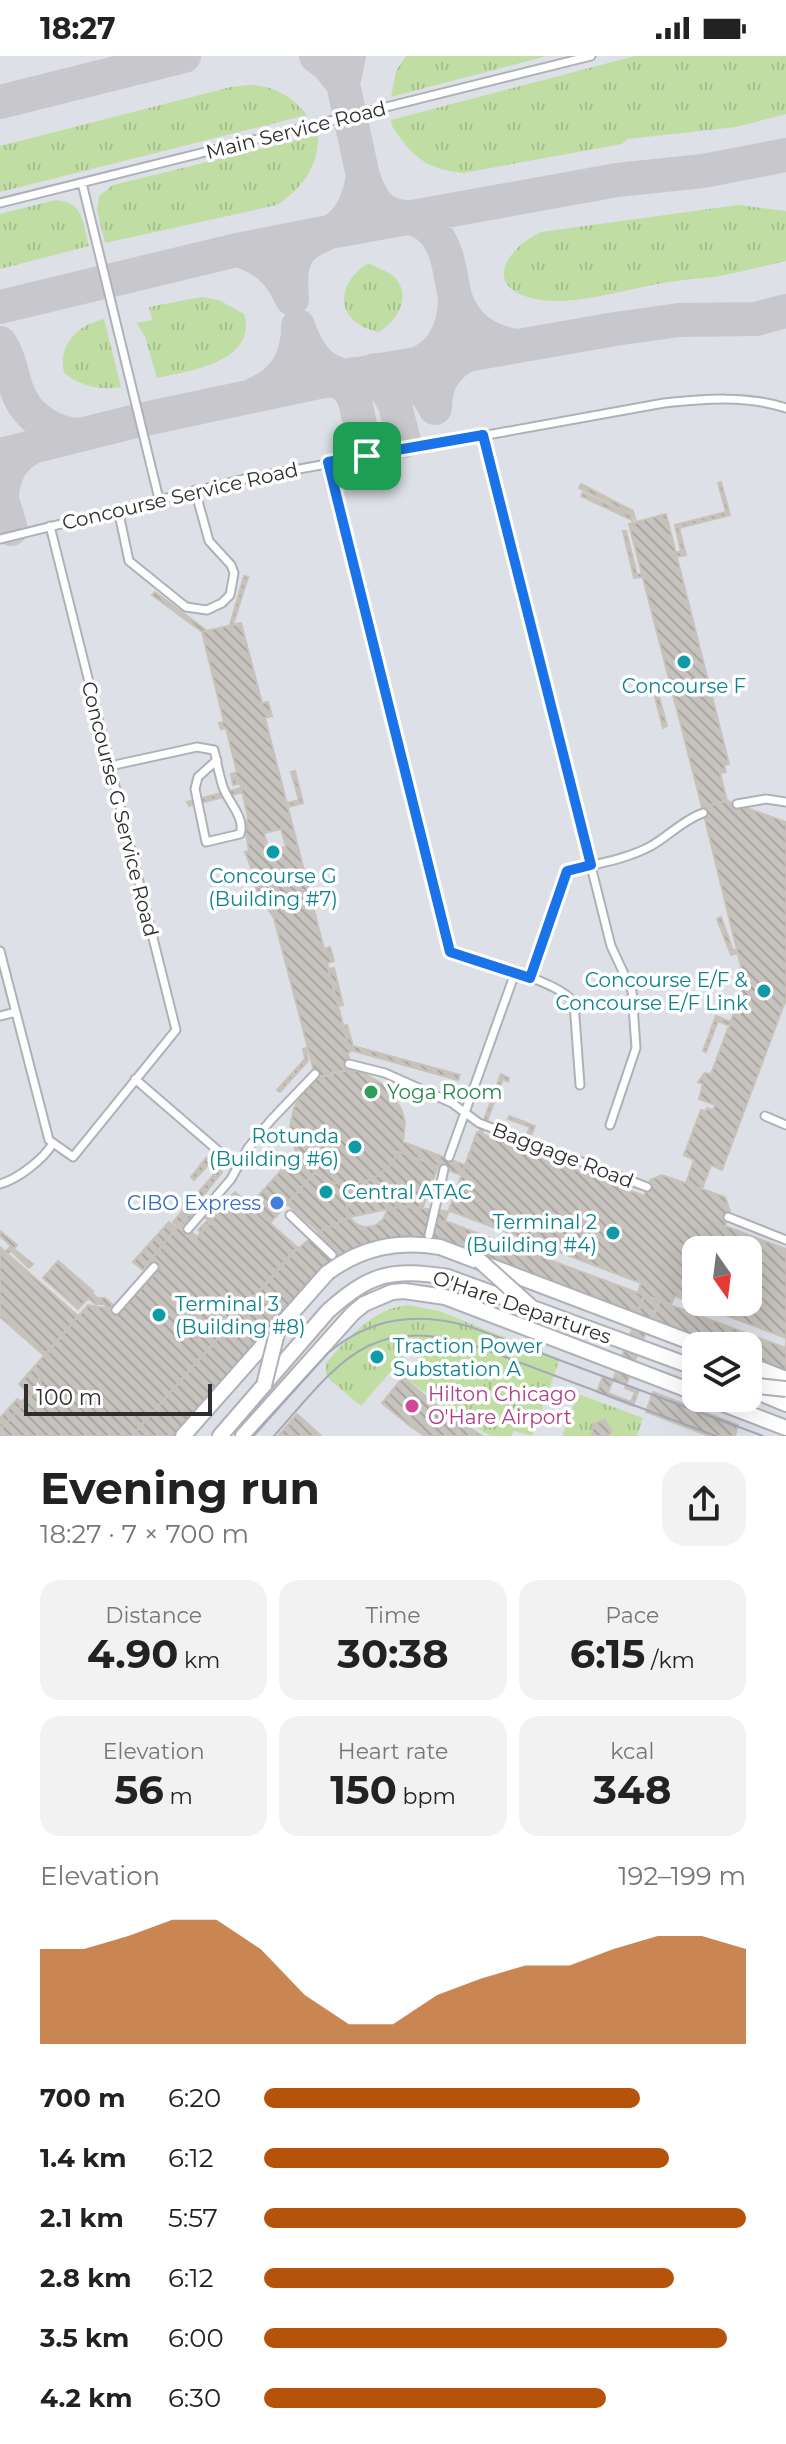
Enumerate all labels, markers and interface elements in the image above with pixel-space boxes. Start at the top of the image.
text: 18:27 [40,10,116,47]
street label: Main Service Road [204,96,388,164]
pin [333,422,401,490]
icon: arrive [345,434,389,478]
street label: Concourse Service Road [60,457,300,535]
marker: Concourse F [675,653,693,671]
place label: Concourse F [622,674,746,698]
street label: Concourse G Service Road [77,679,163,939]
marker: Concourse G (Building #7) [264,843,282,861]
place label: Concourse G (Building #7) [208,864,338,911]
place label: Concourse E/F & Concourse E/F Link [555,968,749,1015]
marker: Concourse E/F & Concourse E/F Link [755,982,773,1000]
place label: Yoga Room [387,1080,503,1104]
marker: Yoga Room [362,1083,380,1101]
street label: Baggage Road [489,1117,637,1193]
place label: Rotunda (Building #6) [209,1124,339,1171]
marker: Rotunda (Building #6) [346,1138,364,1156]
place label: Central ATAC [342,1180,472,1204]
marker: Central ATAC [317,1183,335,1201]
place label: CIBO Express [127,1191,261,1215]
marker: CIBO Express [268,1194,286,1212]
place label: Terminal 2 (Building #4) [466,1210,597,1257]
marker: Terminal 2 (Building #4) [604,1224,622,1242]
north arrow [682,1236,762,1316]
map controls [682,1236,762,1412]
street label: O'Hare Departures [430,1265,615,1349]
place label: Terminal 3 (Building #8) [175,1292,306,1339]
marker: Terminal 3 (Building #8) [150,1306,168,1324]
button: layers [682,1332,762,1412]
place label: Traction Power Substation A [393,1334,543,1381]
marker: Traction Power Substation A [368,1348,386,1366]
scale bar [24,1380,212,1416]
place label: Hilton Chicago O'Hare Airport [428,1382,576,1429]
text: 100 m [36,1384,102,1411]
marker: Hilton Chicago O'Hare Airport [403,1397,421,1415]
text: Evening run [40,1461,320,1515]
button: share [662,1462,746,1546]
text: 18:27 · 7 × 700 m [40,1518,249,1550]
text: Distance [105,1602,202,1629]
text: Time [365,1602,421,1629]
text: Pace [605,1602,659,1629]
text: 4.90 [87,1629,178,1678]
text: 30:38 [337,1629,449,1678]
text: 6:15 [570,1629,645,1678]
text: km [178,1647,220,1674]
text: /km [645,1647,695,1674]
text: Elevation [103,1738,205,1765]
text: Heart rate [338,1738,448,1765]
text: kcal [610,1738,654,1765]
text: 56 [114,1765,164,1814]
text: 150 [330,1765,397,1814]
text: 348 [593,1765,671,1814]
text: m [164,1783,193,1810]
text: bpm [397,1783,456,1810]
text: Elevation [40,1860,160,1892]
text: 192–199 m [618,1860,746,1892]
text: 700 m [40,2082,126,2114]
text: 6:20 [168,2082,221,2114]
text: 1.4 km [40,2142,126,2174]
text: 6:12 [168,2142,214,2174]
text: 2.1 km [40,2202,124,2234]
text: 5:57 [168,2202,218,2234]
text: 2.8 km [40,2262,131,2294]
text: 6:12 [168,2262,214,2294]
text: 3.5 km [40,2322,129,2354]
text: 6:00 [168,2322,224,2354]
text: 4.2 km [40,2382,132,2414]
text: 6:30 [168,2382,221,2414]

